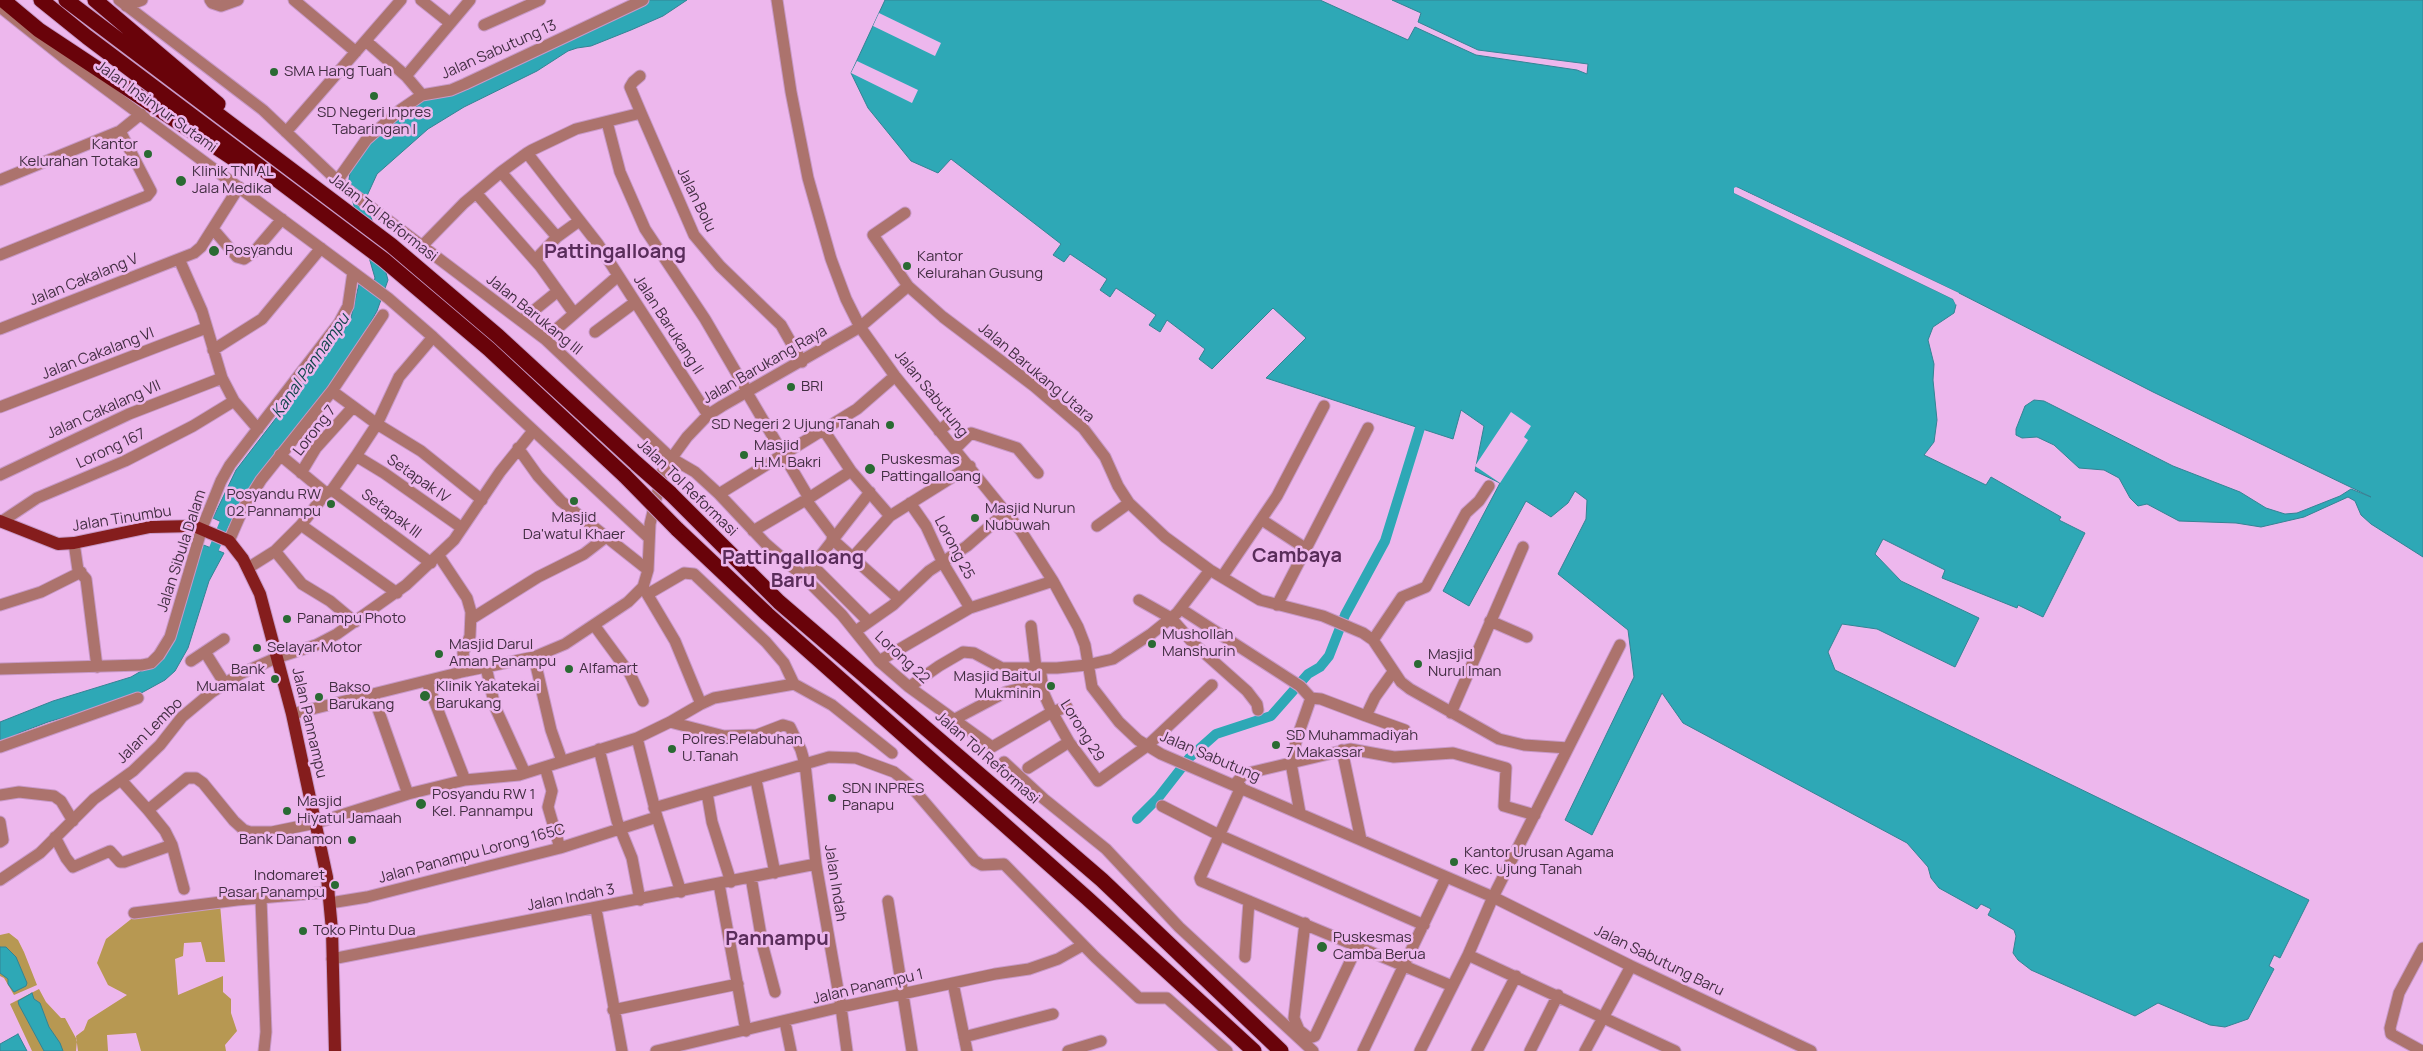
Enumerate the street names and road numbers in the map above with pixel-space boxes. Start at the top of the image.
street label: Jalan Sabutung 13 [439,17,559,83]
street label: Jalan Insinyur Sutami [92,57,220,157]
street label: Jalan Bolu [673,165,719,235]
street label: Jalan Tol Reformasi [325,170,441,266]
street label: Jalan Cakalang V [27,250,141,310]
street label: Jalan Barukang III [483,271,585,359]
street label: Jalan Barukang II [629,272,707,378]
street label: Jalan Barukang Utara [974,319,1098,427]
street label: Jalan Barukang Raya [700,322,830,408]
street label: Jalan Cakalang VI [39,324,157,384]
street label: Jalan Sabutung [890,347,972,441]
street label: Jalan Cakalang VII [44,377,164,443]
street label: Lorong 7 [290,402,340,460]
street label: Lorong 167 [74,425,148,473]
street label: Jalan Tol Reformasi [633,436,741,540]
street label: Setapak IV [383,451,453,507]
street label: Setapak III [357,486,425,542]
street label: Jalan Sibula Dalam [154,488,210,614]
street label: Jalan Tinumbu [71,502,173,536]
street label: Lorong 25 [930,513,978,583]
street label: Lorong 22 [871,628,933,688]
street label: Jalan Pannampu [288,666,330,780]
street label: Jalan Lembo [113,694,187,768]
street label: Lorong 29 [1056,697,1108,765]
street label: Jalan Tol Reformasi [931,708,1043,808]
street label: Jalan Sabutung [1157,728,1263,786]
street label: Jalan Panampu Lorong 165C [377,820,567,888]
street label: Jalan Indah [820,843,850,923]
street label: Jalan Indah 3 [526,881,616,915]
street label: Jalan Sabutung Baru [1591,922,1727,1000]
street label: Jalan Panampu 1 [811,966,925,1008]

